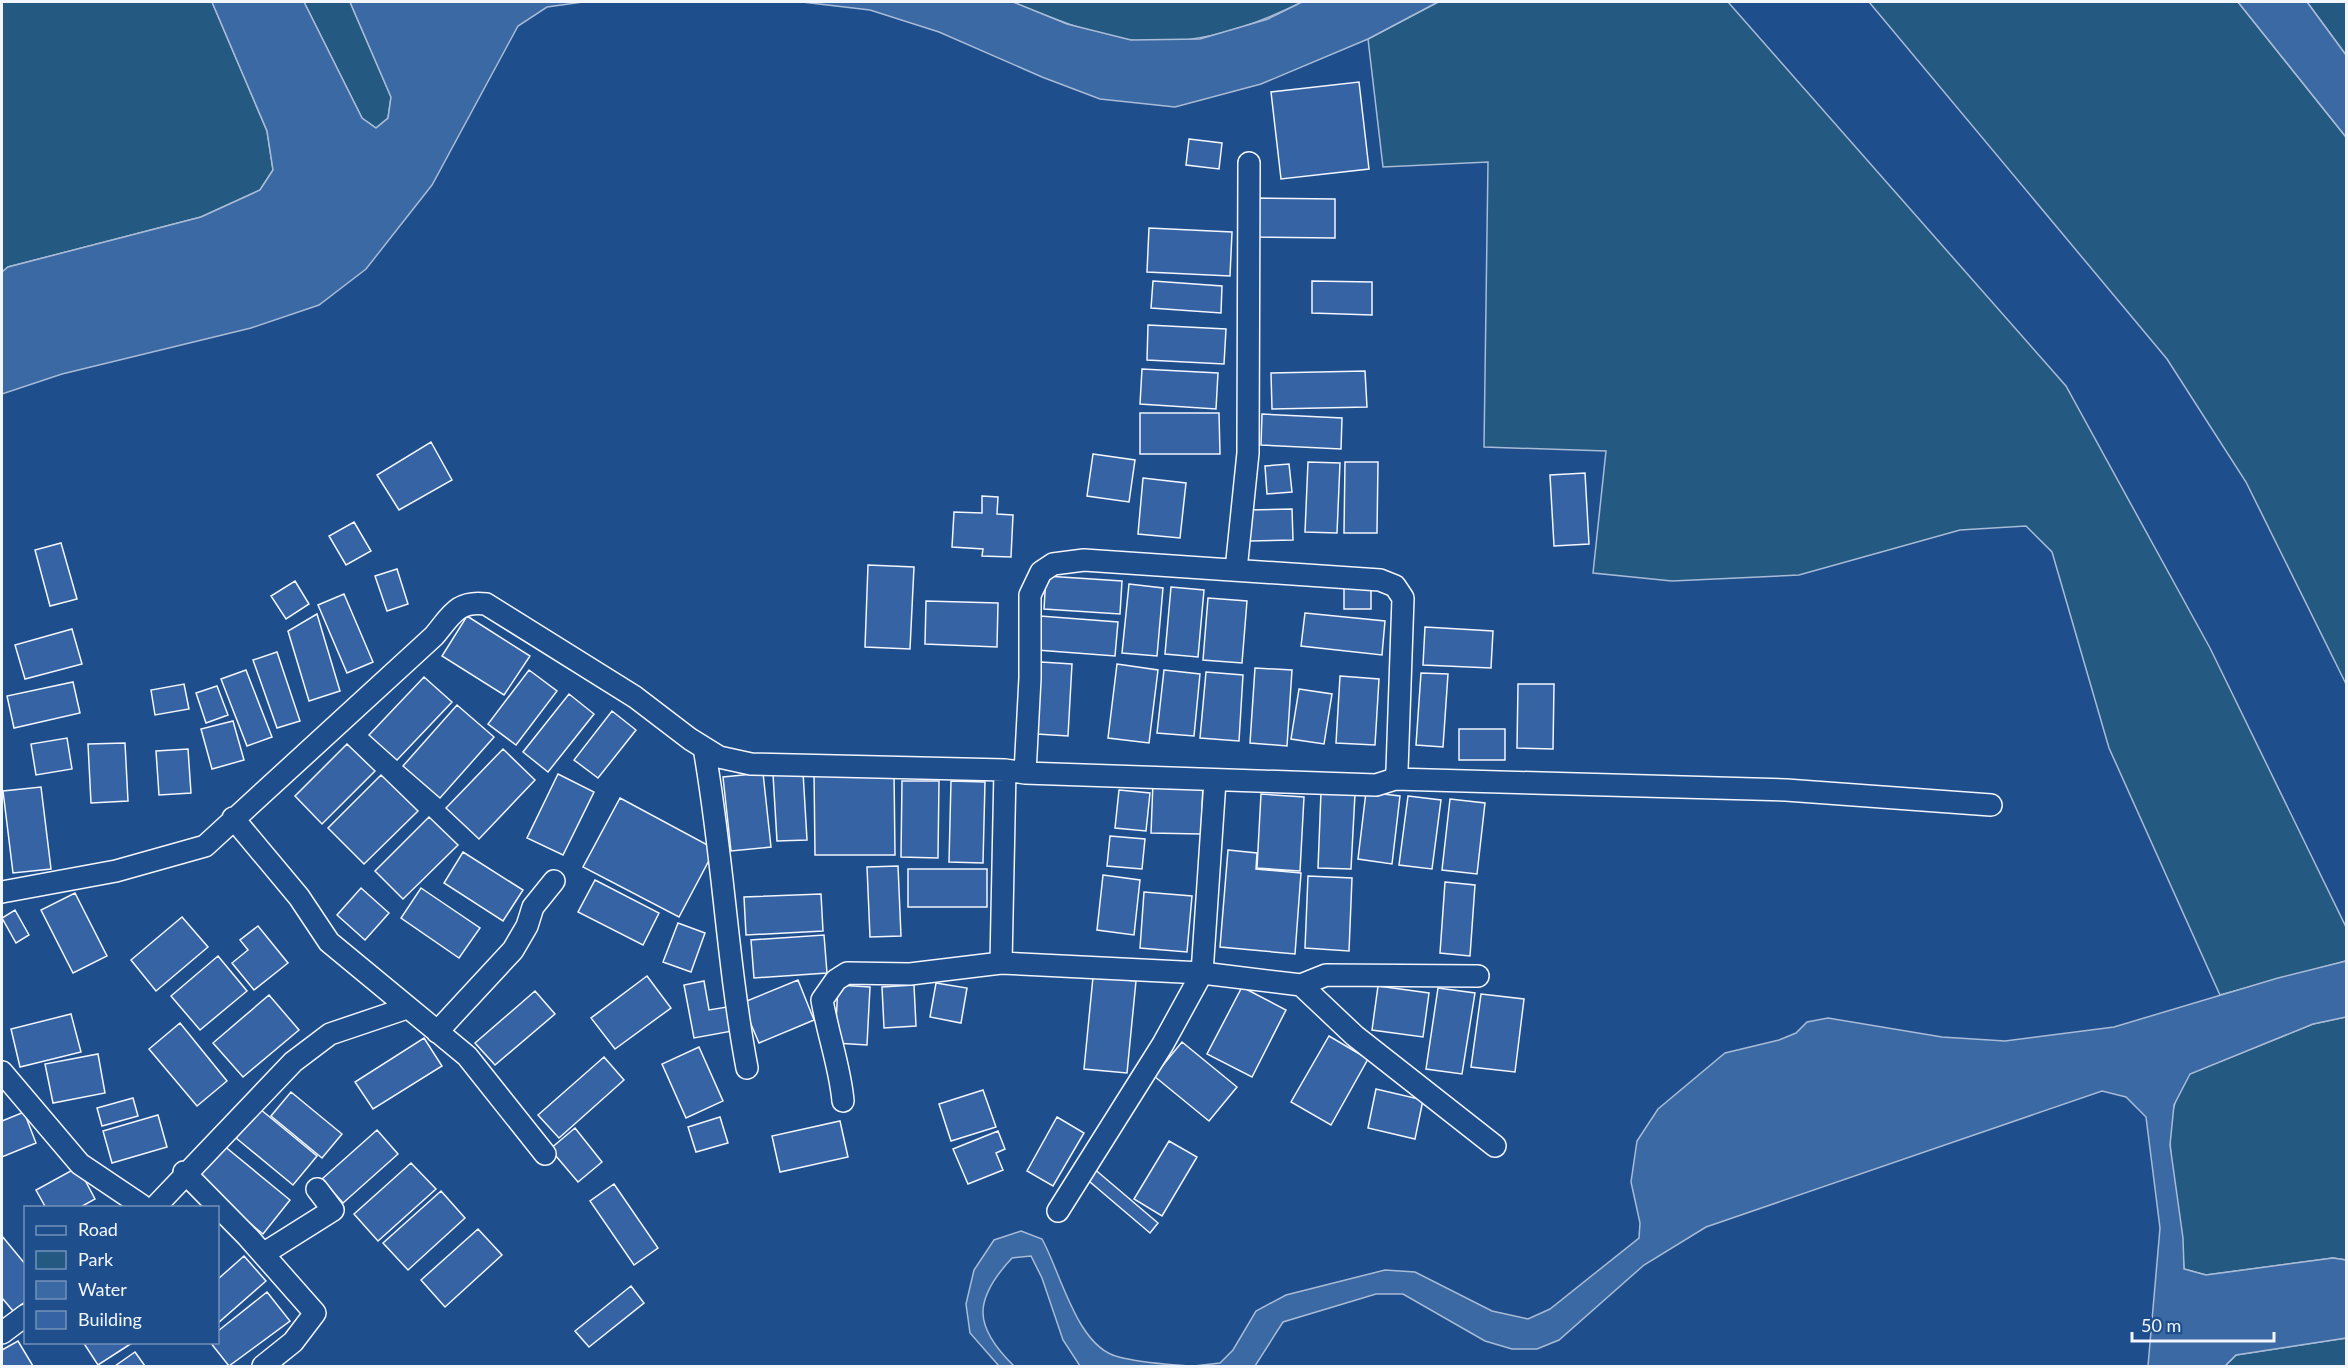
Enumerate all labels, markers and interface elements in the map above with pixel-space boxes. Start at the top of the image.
legend [24,1206,219,1344]
text: Road [78,1218,118,1240]
text: Park [78,1248,114,1270]
text: Water [78,1278,127,1300]
scale bar [2132,1305,2274,1343]
text: Building [78,1308,142,1330]
text: 50 m [2141,1314,2181,1336]

